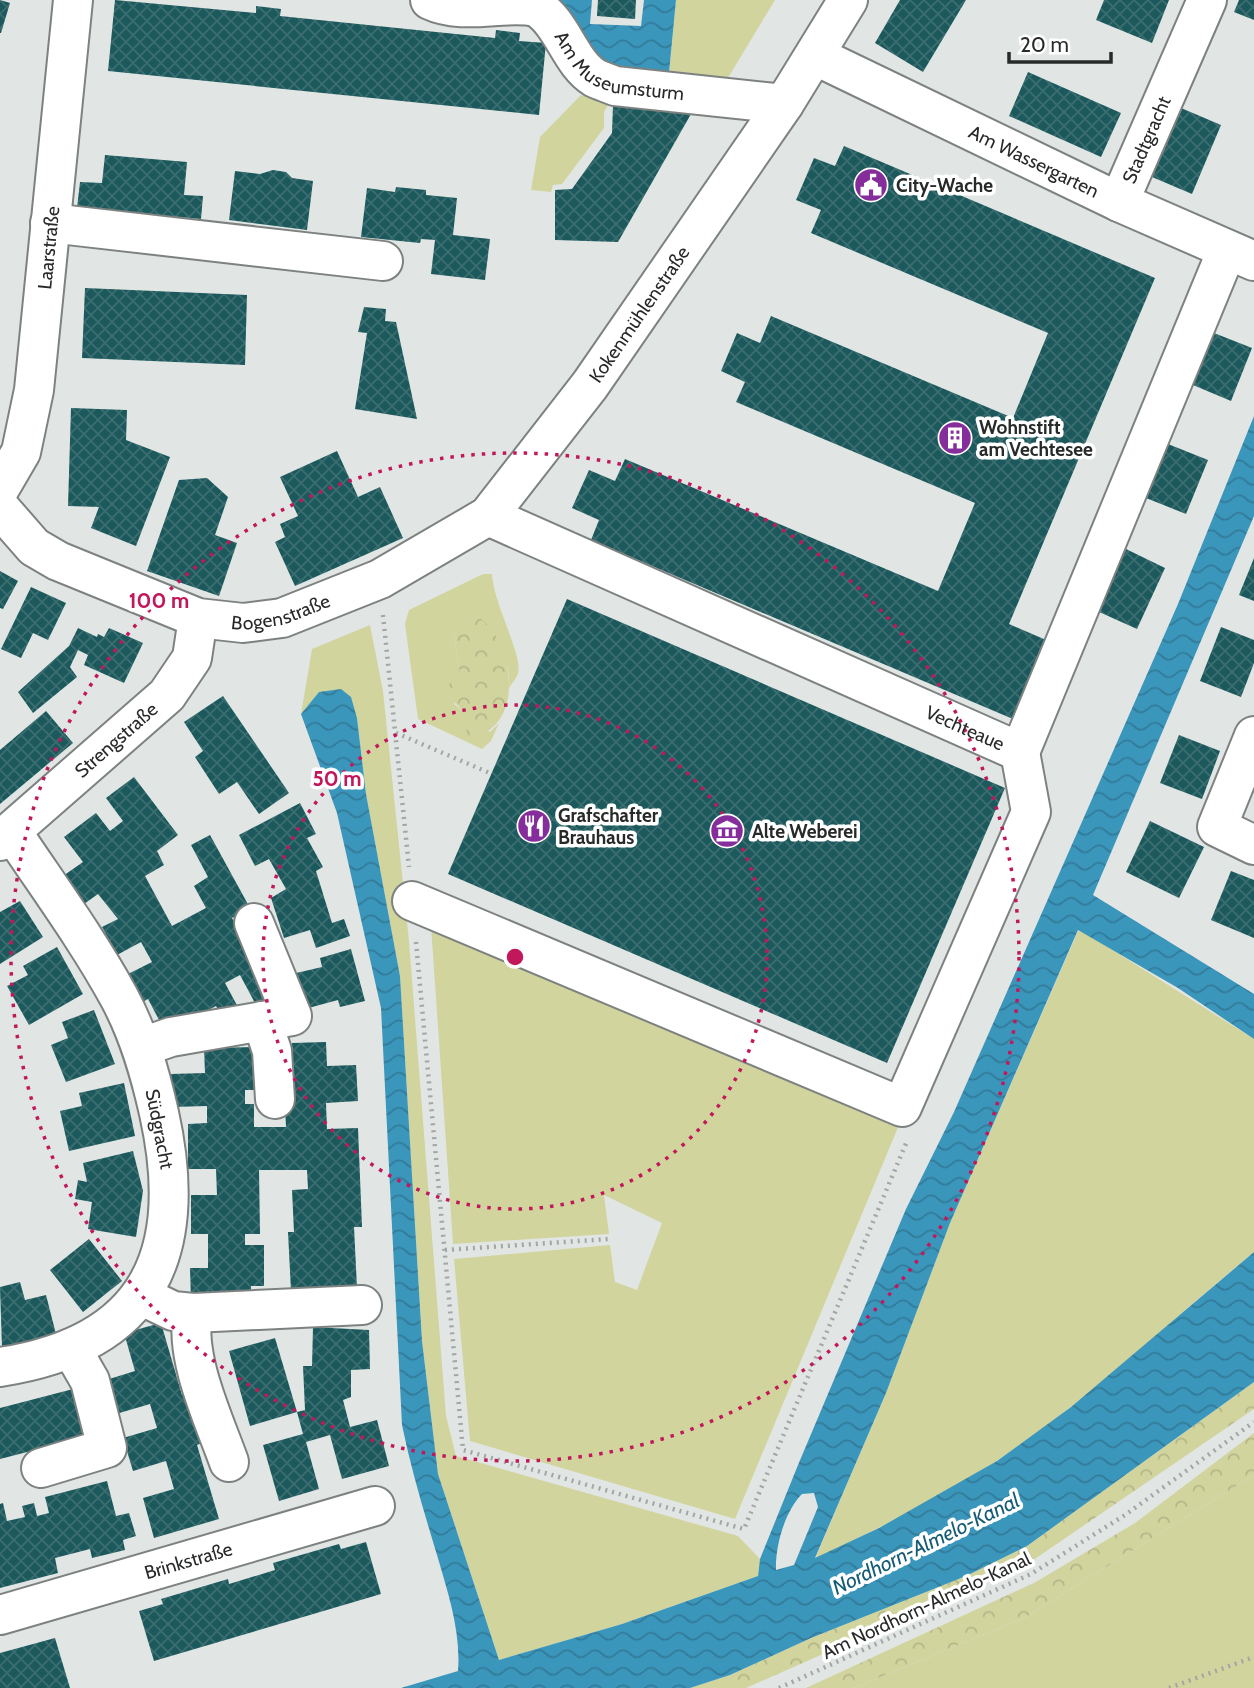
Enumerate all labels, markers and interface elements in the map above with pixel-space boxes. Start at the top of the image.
scale bar [1009,21,1110,65]
street label: Am Museumsturm [550,27,685,105]
text: 20 m [1020,32,1069,57]
street label: Stadtgracht [1118,92,1176,187]
street label: Am Wassergarten [965,120,1103,203]
public building icon: City-Wache [852,166,890,204]
place label: City-Wache [896,174,993,197]
street label: Laarstraße [33,205,64,291]
street label: Kokenmühlenstraße [584,242,695,387]
place label: Wohnstift am Vechtesee [979,416,1093,461]
building icon: Wohnstift am Vechtesee [936,419,974,457]
text: 100 m [129,588,189,613]
street label: Bogenstraße [230,589,334,635]
street label: Strengstraße [70,697,163,782]
street label: Vechteaue [922,701,1008,756]
text: 50 m [312,766,362,791]
place label: Grafschafter Brauhaus [558,804,659,849]
restaurant icon: Grafschafter Brauhaus [515,807,553,845]
museum icon: Alte Weberei [708,812,746,850]
place label: Alte Weberei [752,820,858,843]
centre of rings [503,945,527,969]
street label: Südgracht [140,1087,179,1172]
water label: Nordhorn-Almelo-Kanal [828,1487,1024,1600]
street label: Brinkstraße [142,1537,235,1584]
street label: Am Nordhorn-Almelo-Kanal [818,1547,1035,1664]

